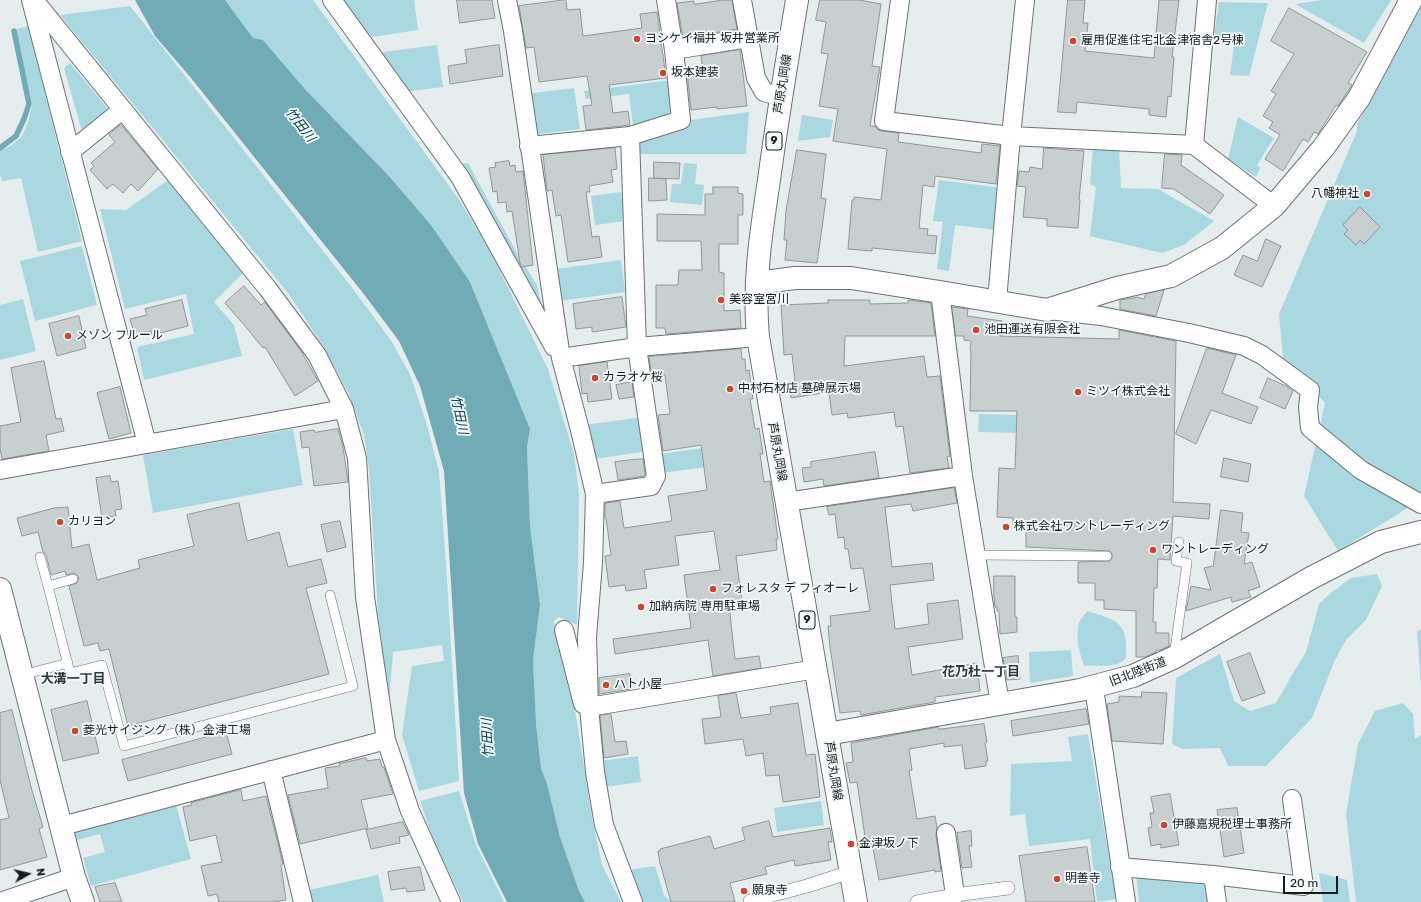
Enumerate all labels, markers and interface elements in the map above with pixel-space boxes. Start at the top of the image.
place label: ヨシケイ福井 坂井営業所 [645,32,780,46]
marker: ヨシケイ福井 坂井営業所 [632,34,642,44]
place label: 雇用促進住宅北金津宿舎2号棟 [1081,34,1244,48]
marker: 雇用促進住宅北金津宿舎2号棟 [1068,36,1078,46]
street label: 芦原丸岡線 [771,53,795,115]
place label: 坂本建装 [671,66,719,80]
marker: 坂本建装 [658,68,668,78]
water label: 竹田川 [282,105,318,145]
road number: 9 [766,132,782,150]
place label: 八幡神社 [1311,187,1359,201]
marker: 八幡神社 [1362,189,1372,199]
place label: 美容室宮川 [729,293,789,307]
marker: 美容室宮川 [716,295,726,305]
place label: 池田運送有限会社 [984,323,1080,337]
marker: 池田運送有限会社 [971,325,981,335]
place label: メゾン フルール [76,329,163,343]
marker: メゾン フルール [63,331,73,341]
place label: カラオケ桜 [603,371,663,385]
marker: カラオケ桜 [590,373,600,383]
place label: 中村石材店 墓碑展示場 [738,382,861,396]
marker: 中村石材店 墓碑展示場 [725,384,735,394]
place label: ミツイ株式会社 [1086,385,1170,399]
marker: ミツイ株式会社 [1073,387,1083,397]
water label: 竹田川 [447,394,471,436]
street label: 芦原丸岡線 [765,421,789,483]
place label: カリヨン [68,515,116,529]
marker: カリヨン [55,517,65,527]
place label: 株式会社ワントレーディング [1014,520,1170,534]
marker: 株式会社ワントレーディング [1001,522,1011,532]
place label: ワントレーディング [1161,543,1269,557]
marker: ワントレーディング [1148,545,1158,555]
place label: フォレスタ デ フィオーレ [721,582,859,596]
marker: フォレスタ デ フィオーレ [708,584,718,594]
place label: 加納病院 専用駐車場 [649,600,760,614]
marker: 加納病院 専用駐車場 [636,602,646,612]
road number: 9 [799,611,815,629]
street label: 旧北陸街道 [1107,655,1169,689]
district label: 花乃杜一丁目 [942,664,1020,680]
district label: 大溝一丁目 [41,671,105,687]
place label: ハト小屋 [614,678,662,692]
marker: ハト小屋 [601,680,611,690]
water label: 竹田川 [479,718,497,758]
place label: 菱光サイジング（株）金津工場 [83,724,251,738]
marker: 菱光サイジング（株）金津工場 [70,726,80,736]
street label: 芦原丸岡線 [821,740,845,802]
place label: 伊藤嘉規税理士事務所 [1172,818,1292,832]
marker: 伊藤嘉規税理士事務所 [1159,820,1169,830]
place label: 金津坂ノ下 [859,837,919,851]
marker: 金津坂ノ下 [846,839,856,849]
north arrow [8,854,48,894]
text: N [33,867,47,877]
scale bar [1285,868,1340,894]
place label: 明善寺 [1065,872,1101,886]
marker: 明善寺 [1052,874,1062,884]
text: 20 m [1290,876,1318,890]
place label: 願泉寺 [752,884,788,898]
marker: 願泉寺 [739,886,749,896]

